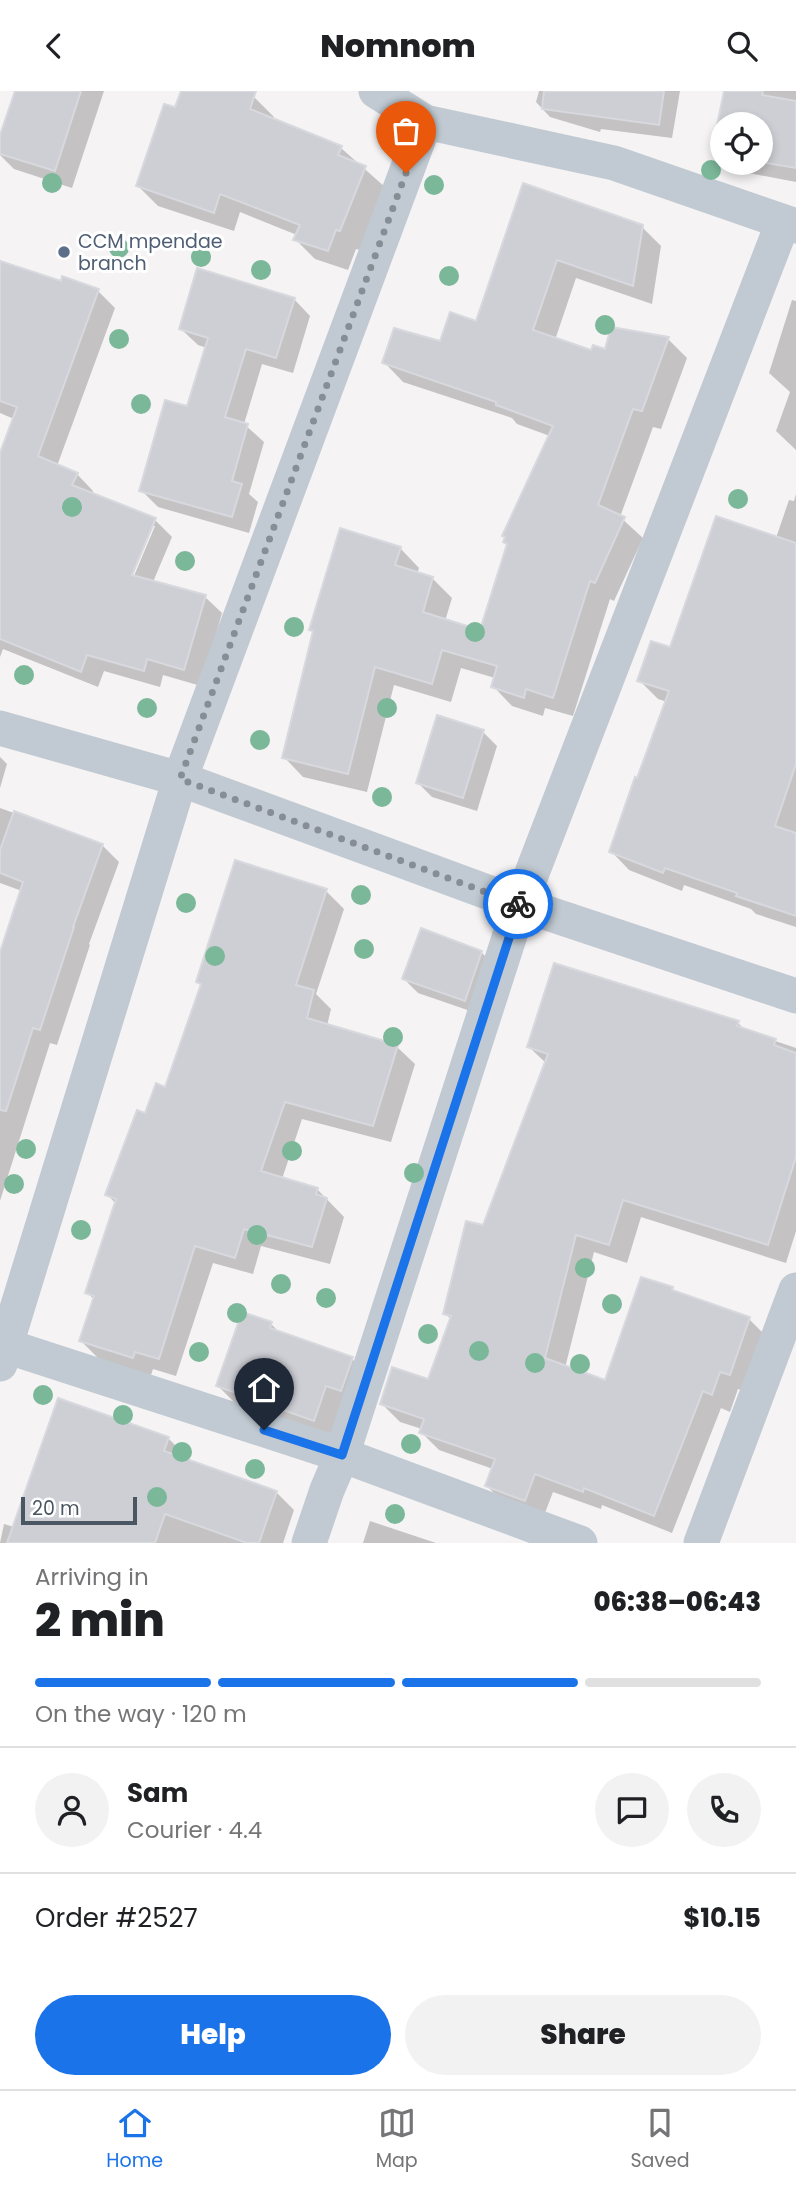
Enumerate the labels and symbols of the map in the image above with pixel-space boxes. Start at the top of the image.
pin [376,101,436,173]
place label: CCM mpendae branch [78,228,223,277]
marker: CCM mpendae branch [56,244,72,260]
courier [483,869,553,939]
pin [234,1358,294,1430]
scale bar [21,1494,136,1526]

